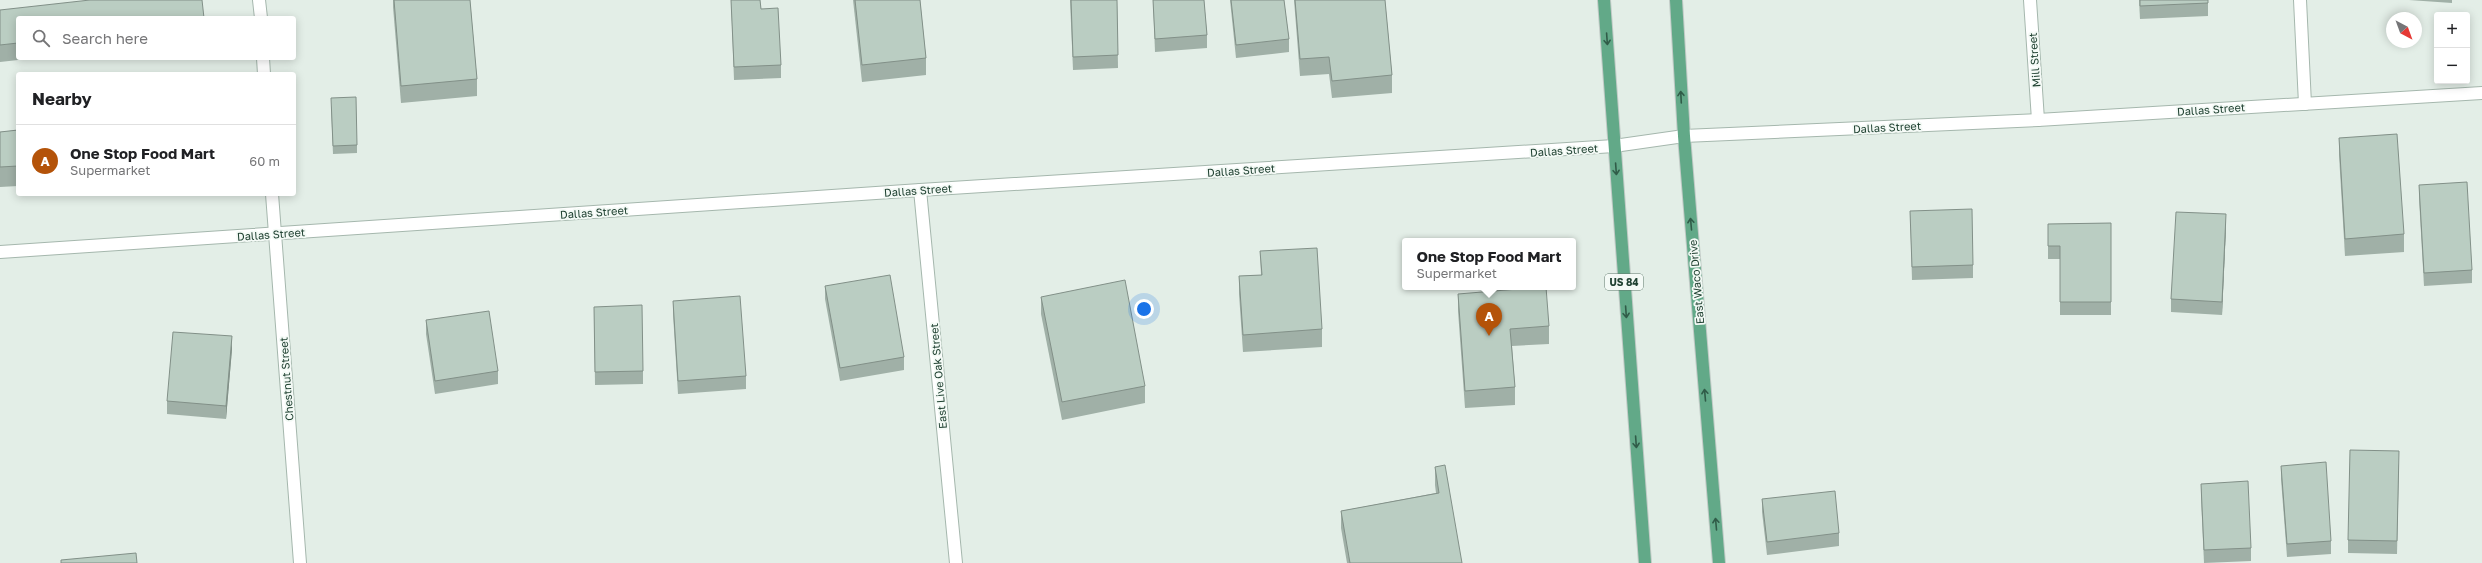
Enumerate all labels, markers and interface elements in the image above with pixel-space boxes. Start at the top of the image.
north arrow [2386,12,2422,48]
map controls [2434,12,2470,84]
button: + [2434,12,2470,48]
search box [16,16,296,60]
icon: search [30,27,52,49]
text: Search here [62,29,148,47]
one-way arrow [1603,32,1611,45]
street label: Mill Street [2026,32,2042,88]
button: − [2434,48,2470,84]
text: Nearby [32,88,92,109]
one-way arrow [1678,91,1685,104]
street label: Dallas Street [2176,100,2246,118]
street label: Dallas Street [1853,119,1921,135]
street label: Dallas Street [1529,141,1599,159]
text: One Stop Food Mart [70,144,215,162]
text: A [40,153,50,169]
text: 60 m [249,153,280,169]
street label: Dallas Street [1206,161,1276,179]
text: Supermarket [70,162,151,178]
one-way arrow [1612,162,1619,175]
street label: Dallas Street [883,181,953,199]
street label: Dallas Street [559,203,629,221]
one-way arrow [1688,218,1695,231]
street label: Dallas Street [236,225,306,243]
popup [1402,238,1576,290]
street label: East Waco Drive [1686,239,1706,325]
text: One Stop Food Mart [1416,247,1562,265]
text: Supermarket [1416,265,1497,281]
road number: US 84 [1605,274,1643,290]
your location [1134,299,1154,319]
pin: A [1476,303,1502,336]
one-way arrow [1623,305,1630,318]
street label: East Live Oak Street [927,323,949,429]
street label: Chestnut Street [277,337,295,421]
one-way arrow [1702,389,1709,402]
one-way arrow [1633,435,1640,448]
one-way arrow [1713,518,1720,531]

